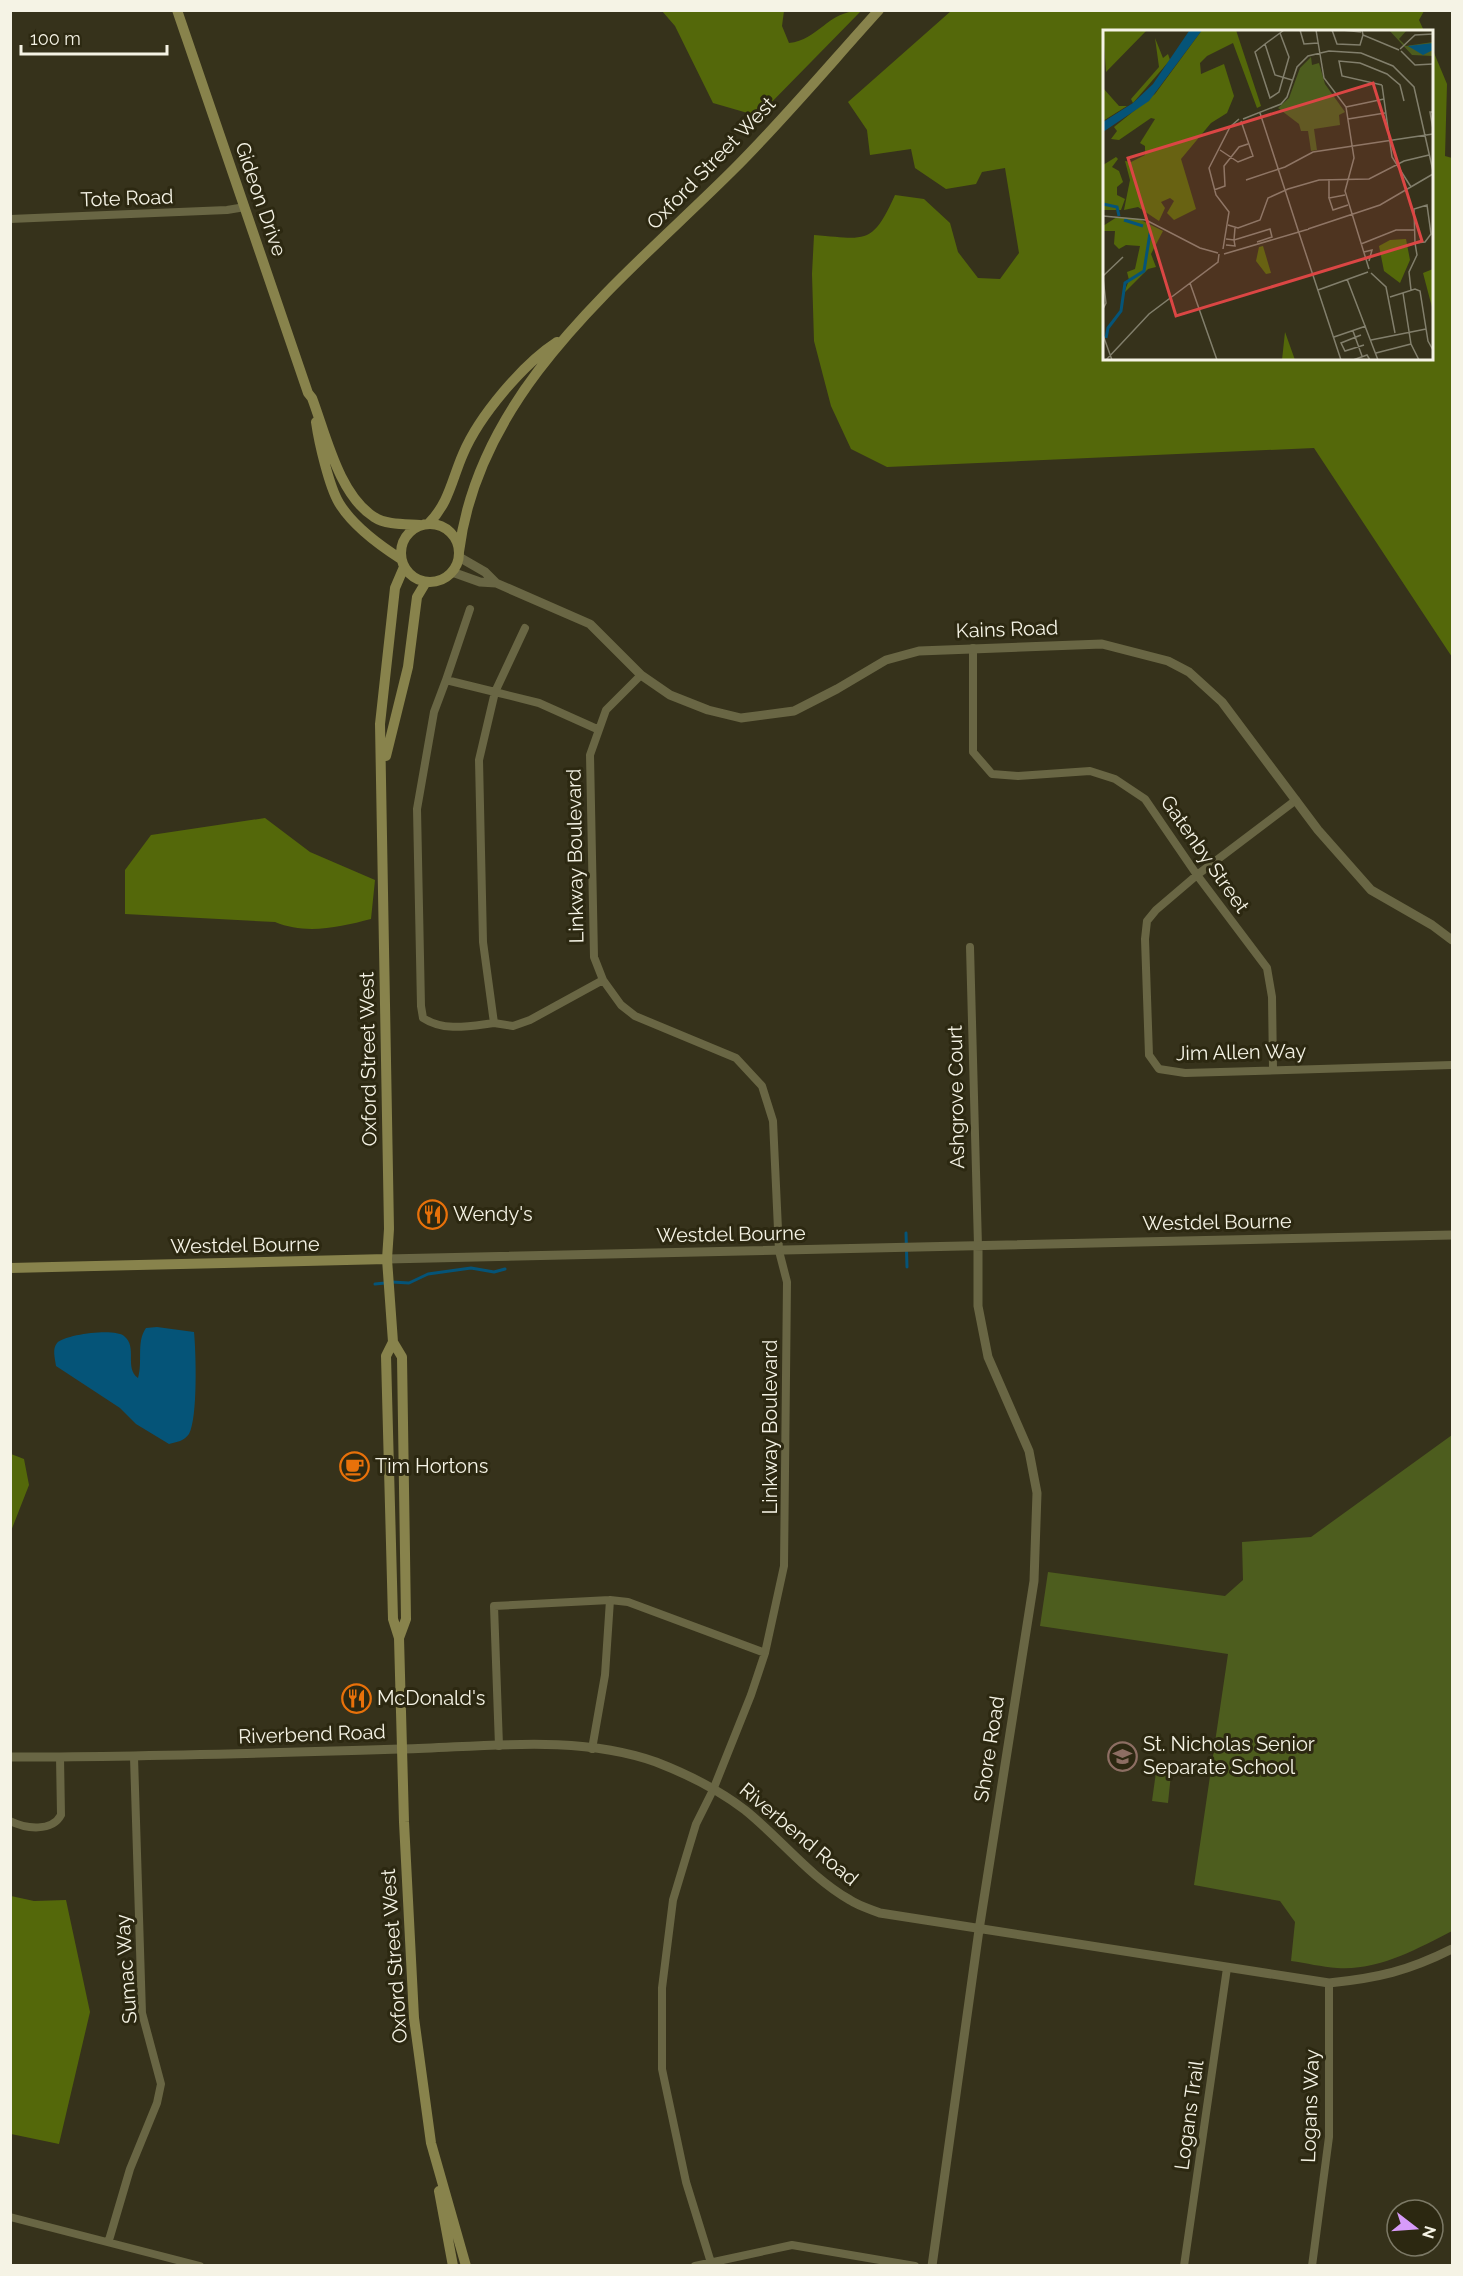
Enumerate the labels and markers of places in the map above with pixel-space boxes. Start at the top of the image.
restaurant icon: Wendy's [416,1198,448,1230]
place label: Wendy's [453,1202,533,1226]
cafe icon: Tim Hortons [338,1450,370,1482]
place label: Tim Hortons [375,1454,488,1478]
restaurant icon: McDonald's [340,1682,372,1714]
place label: McDonald's [377,1686,485,1710]
place label: St. Nicholas Senior Separate School [1143,1732,1315,1779]
school or university icon: St. Nicholas Senior Separate School [1106,1740,1138,1772]

